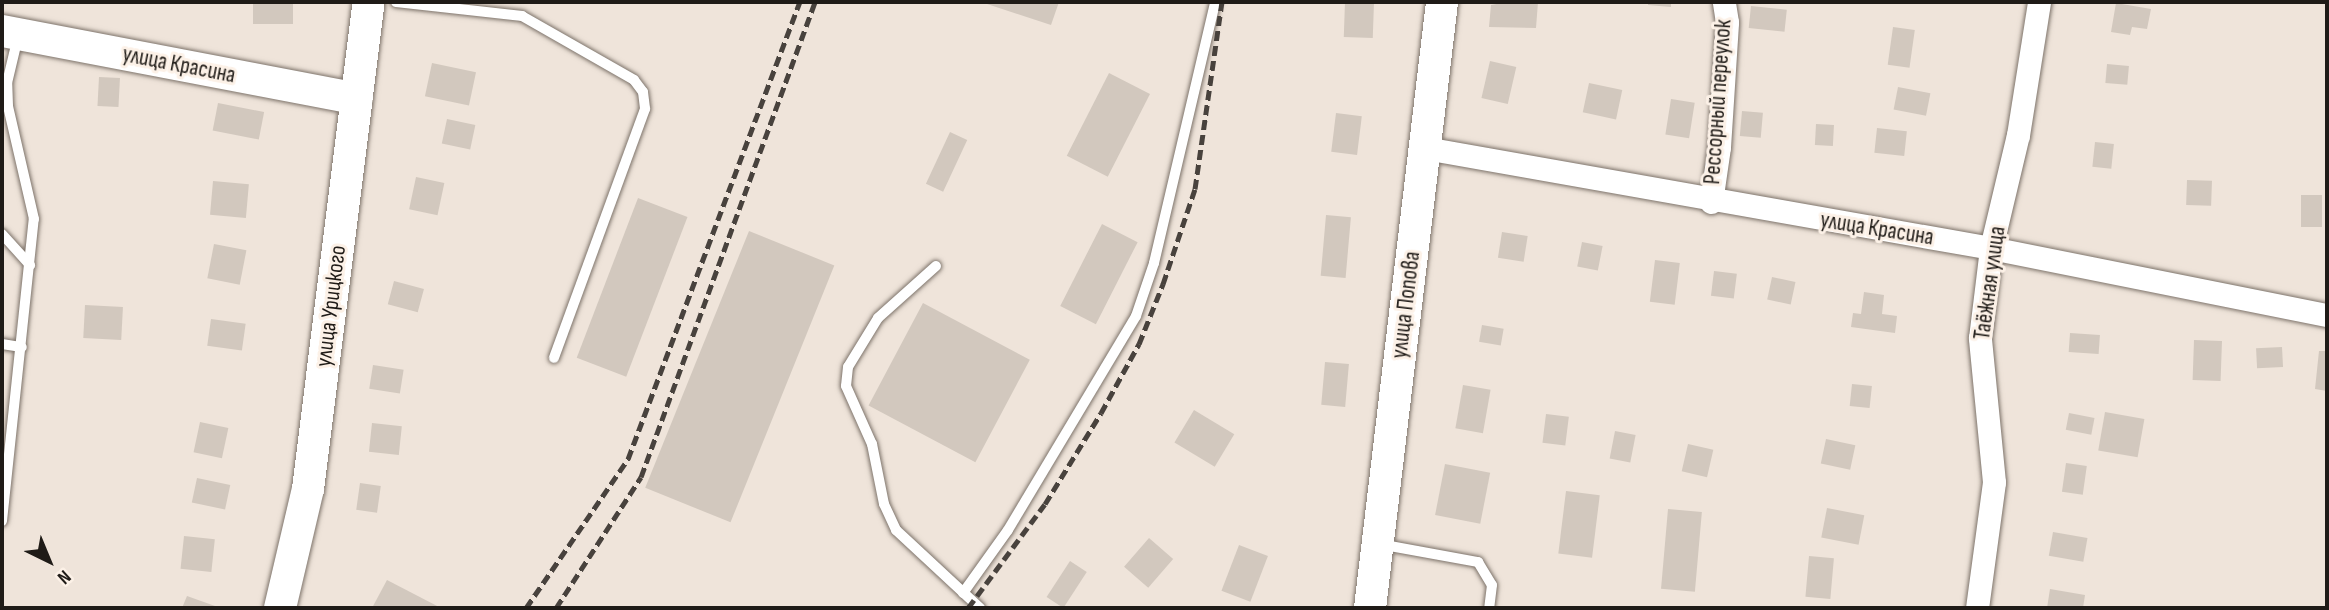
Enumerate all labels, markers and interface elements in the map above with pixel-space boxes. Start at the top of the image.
street label: Рессорный переулок [1698,19,1738,185]
street label: улица Красина [120,41,238,89]
street label: улица Красина [1818,206,1936,252]
street label: Таёжная улица [1968,224,2012,342]
street label: улица Урицкого [310,244,352,368]
street label: улица Попова [1386,250,1426,360]
north arrow [14,526,84,596]
text: N [52,565,75,589]

